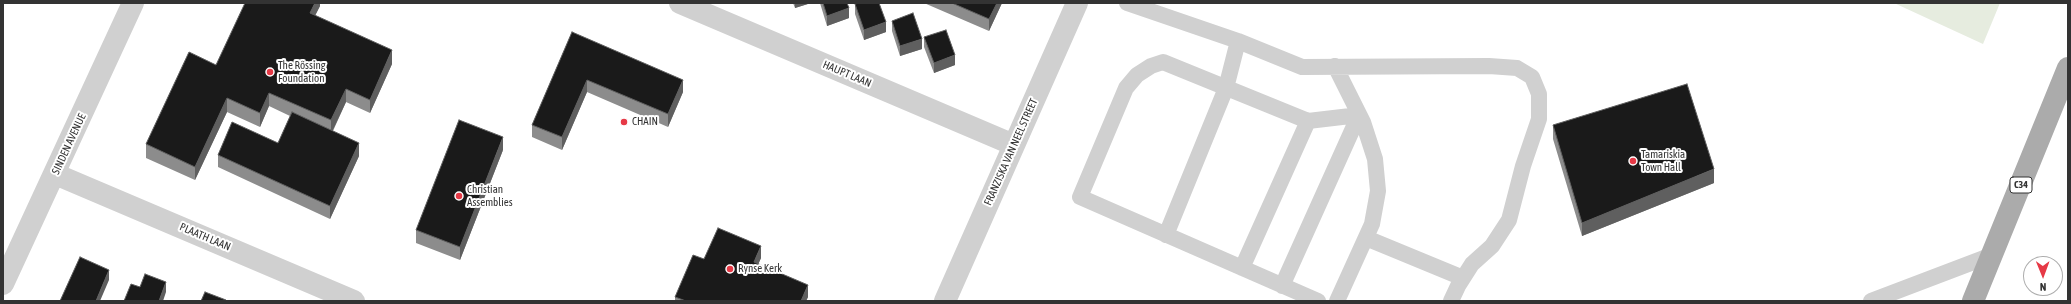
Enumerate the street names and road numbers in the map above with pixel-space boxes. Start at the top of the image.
street label: HAUPT LAAN [821,58,873,90]
street label: FRANZISKA VAN NEEL STREET [981,96,1041,208]
street label: SINDEN AVENUE [49,111,89,177]
road number: C34 [2010,177,2032,193]
street label: PLAATH LAAN [177,220,233,254]

